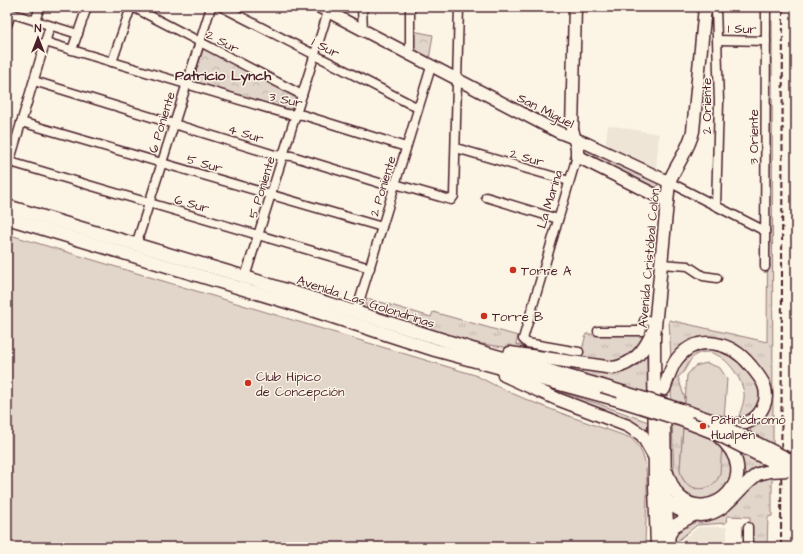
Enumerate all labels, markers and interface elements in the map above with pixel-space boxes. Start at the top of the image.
north arrow [18,18,58,58]
street label: 1 Sur [727,20,757,38]
text: N [35,21,42,36]
street label: 2 Sur [203,26,242,58]
street label: 1 Sur [309,33,343,62]
district label: Patricio Lynch [175,66,272,86]
street label: 2 Oriente [698,78,716,134]
street label: 3 Sur [267,88,304,112]
street label: 6 Poniente [144,89,180,155]
street label: San Miguel [513,89,577,134]
street label: 3 Oriente [745,109,763,165]
street label: 4 Sur [226,120,266,148]
street label: 2 Sur [508,145,546,171]
street label: 5 Sur [185,150,225,178]
street label: 5 Poniente [244,154,280,221]
street label: 2 Poniente [365,154,401,219]
street label: La Marina [533,167,568,231]
street label: Avenida Cristóbal Colón [634,187,664,329]
street label: 6 Sur [172,190,211,218]
place label: Torre A [521,262,572,280]
marker: Torre A [508,265,518,275]
street label: Avenida Las Golondrinas [294,271,437,333]
place label: Torre B [492,308,543,326]
marker: Torre B [479,311,489,321]
place label: Club Hípico de Concepción [256,368,345,401]
marker: Club Hípico de Concepción [243,378,253,388]
place label: Patinódromo Hualpén [711,411,786,444]
marker: Patinódromo Hualpén [698,421,708,431]

